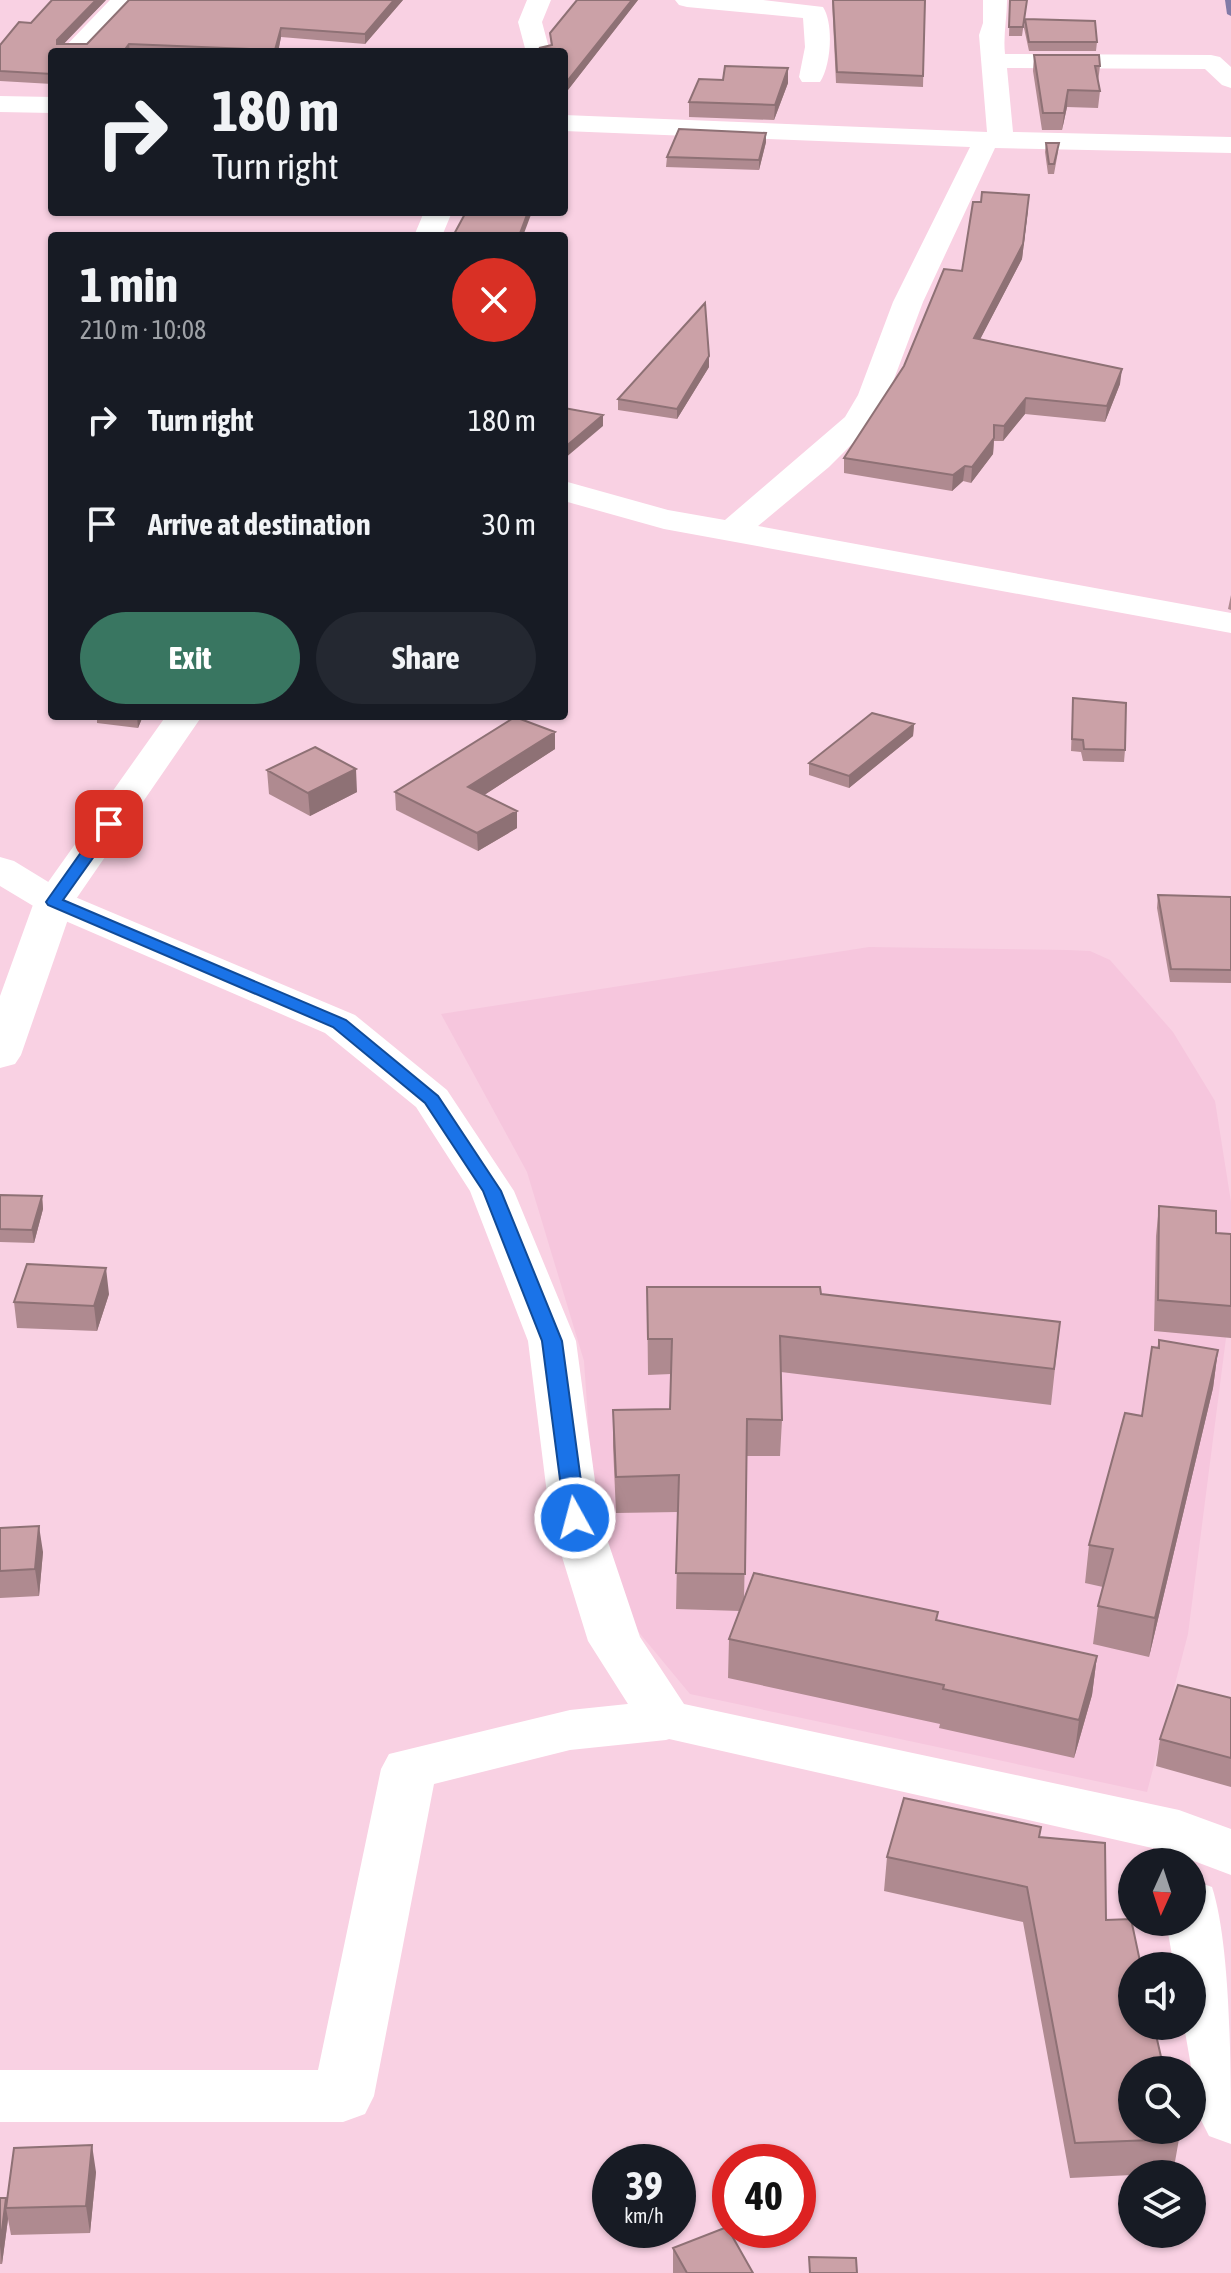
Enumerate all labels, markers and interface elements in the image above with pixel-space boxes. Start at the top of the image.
text: 180 m [212,79,339,143]
icon: right [80,80,184,184]
text: Turn right [212,145,339,187]
text: 1 min [80,257,178,312]
button: close [452,258,536,342]
text: 210 m · 10:08 [80,315,206,345]
icon: right [80,398,124,442]
text: Turn right [148,403,254,437]
text: 180 m [468,403,536,437]
icon: arrive [80,502,124,546]
text: Arrive at destination [148,507,370,541]
text: 30 m [482,507,536,541]
button: Exit [80,612,300,704]
button: Share [316,612,536,704]
pin [75,790,143,858]
icon: arrive [87,802,131,846]
position arrow [533,1476,617,1560]
north arrow [1118,1848,1206,1936]
map controls [1118,1848,1206,2248]
button: sound [1118,1952,1206,2040]
button: search [1118,2056,1206,2144]
speed limit sign: 40 [712,2144,816,2248]
button: layers [1118,2160,1206,2248]
text: 39 [625,2163,663,2208]
text: km/h [624,2204,664,2227]

